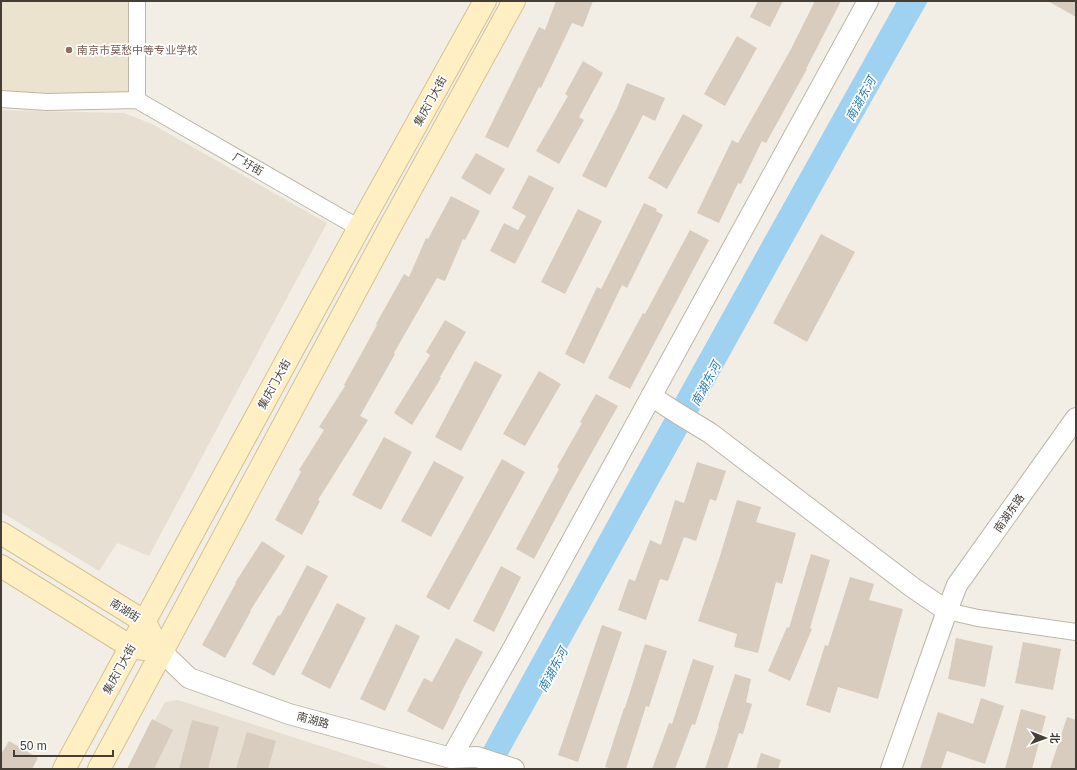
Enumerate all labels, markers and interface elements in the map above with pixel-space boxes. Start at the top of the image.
place label: 南京市莫愁中等专业学校 [77,44,198,56]
marker: 南京市莫愁中等专业学校 [64,45,74,55]
water label: 南湖东河 [843,73,880,123]
street label: 集庆门大街 [411,74,449,128]
street label: 厂圩街 [231,151,265,177]
street label: 集庆门大街 [255,357,293,411]
water label: 南湖东河 [689,358,724,408]
street label: 南湖东路 [991,492,1027,534]
street label: 南湖街 [108,596,142,624]
street label: 集庆门大街 [100,642,138,696]
water label: 南湖东河 [536,644,571,694]
street label: 南湖路 [296,710,330,730]
north arrow [1025,718,1065,758]
scale bar [14,732,113,758]
text: 北 [1049,733,1061,744]
text: 50 m [20,739,47,753]

